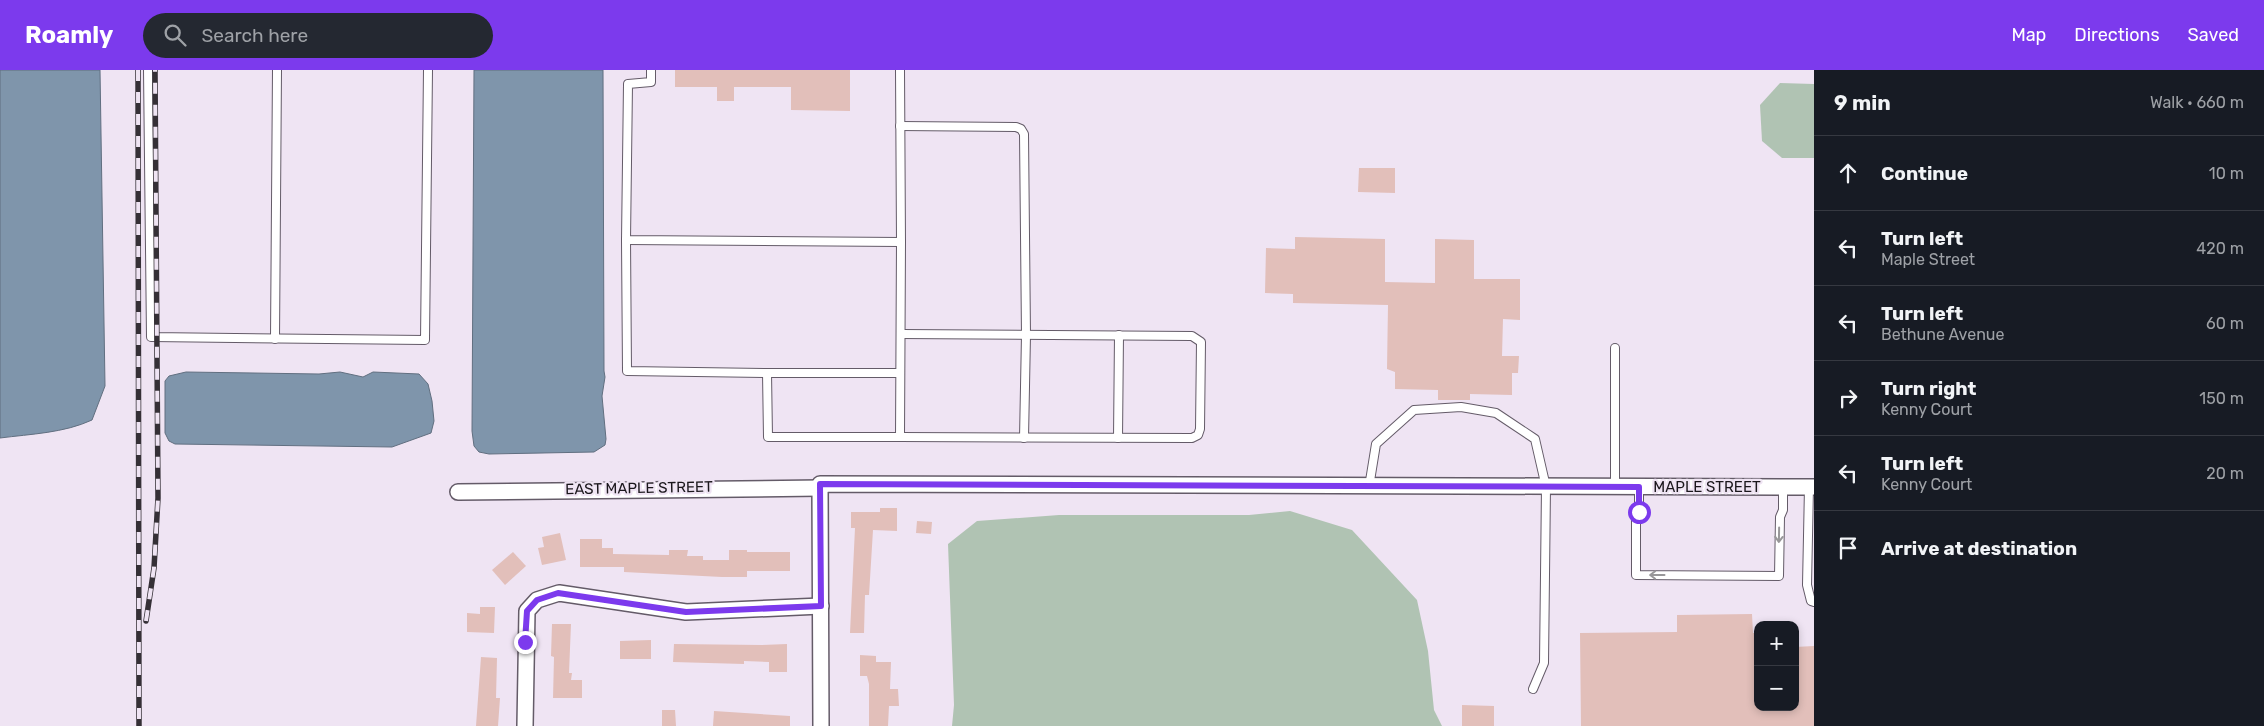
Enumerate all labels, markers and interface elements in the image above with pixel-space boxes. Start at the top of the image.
search box [143,13,493,58]
text: Roamly [25,21,113,49]
icon: search [161,21,189,49]
text: Search here [201,24,308,47]
text: Map [2011,24,2046,46]
text: Directions [2074,24,2160,46]
text: Saved [2188,24,2239,46]
text: 9 min [1834,90,1891,115]
text: Walk · 660 m [2150,93,2244,112]
icon: ahead [1834,159,1862,187]
text: Continue [1881,162,1968,185]
text: 10 m [2209,164,2244,183]
text: Turn left [1881,227,1963,250]
icon: left [1834,234,1862,262]
text: 420 m [2196,239,2244,258]
text: Maple Street [1881,250,1975,269]
text: Turn left [1881,302,1963,325]
icon: left [1834,309,1862,337]
text: 60 m [2206,314,2244,333]
text: Bethune Avenue [1881,325,2004,344]
text: Turn right [1881,377,1976,400]
icon: right [1834,384,1862,412]
text: 150 m [2199,389,2244,408]
text: Kenny Court [1881,400,1972,419]
text: Turn left [1881,452,1963,475]
icon: left [1834,459,1862,487]
text: 20 m [2206,464,2244,483]
text: Kenny Court [1881,475,1972,494]
street label: EAST MAPLE STREET [565,478,713,498]
street label: MAPLE STREET [1653,478,1761,496]
route start [1628,501,1651,524]
one-way arrow [1775,527,1784,543]
icon: arrive [1834,534,1862,562]
text: Arrive at destination [1881,537,2077,560]
one-way arrow [1649,570,1665,580]
map controls [1754,621,1799,711]
button: + [1754,621,1799,666]
route end [514,631,537,654]
button: − [1754,666,1799,711]

